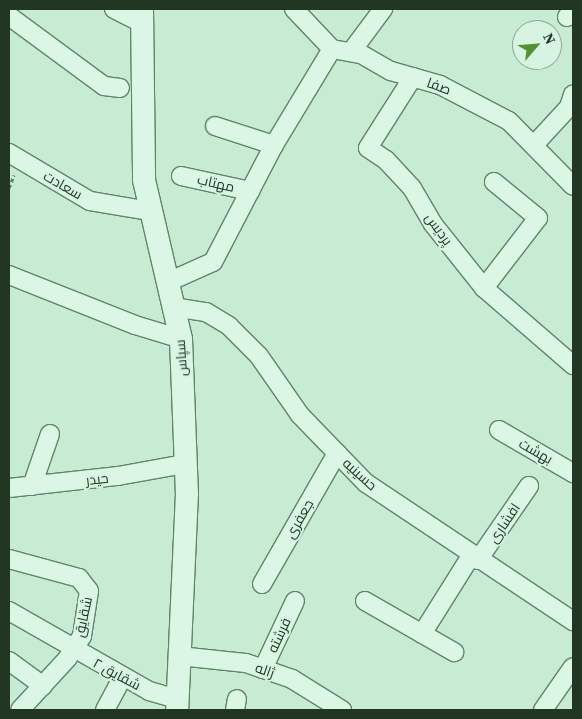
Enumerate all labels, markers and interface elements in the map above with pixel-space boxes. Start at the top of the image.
north arrow [512,20,562,70]
text: N [538,30,561,48]
street label: صفا [425,74,453,98]
street label: سعادت [40,167,86,203]
street label: مهتاب [196,171,236,195]
street label: پردیس [422,210,456,248]
street label: سپاس [171,339,191,377]
street label: بهشت [516,435,556,467]
street label: حسینیه [339,454,381,494]
street label: حیدر [85,469,109,489]
street label: جعفری [281,496,317,542]
street label: افشاری [485,500,523,546]
street label: شقایق [71,595,95,639]
street label: فرشته [264,615,294,655]
street label: شقایق ۲ [90,654,144,694]
street label: ژاله [253,659,277,681]

